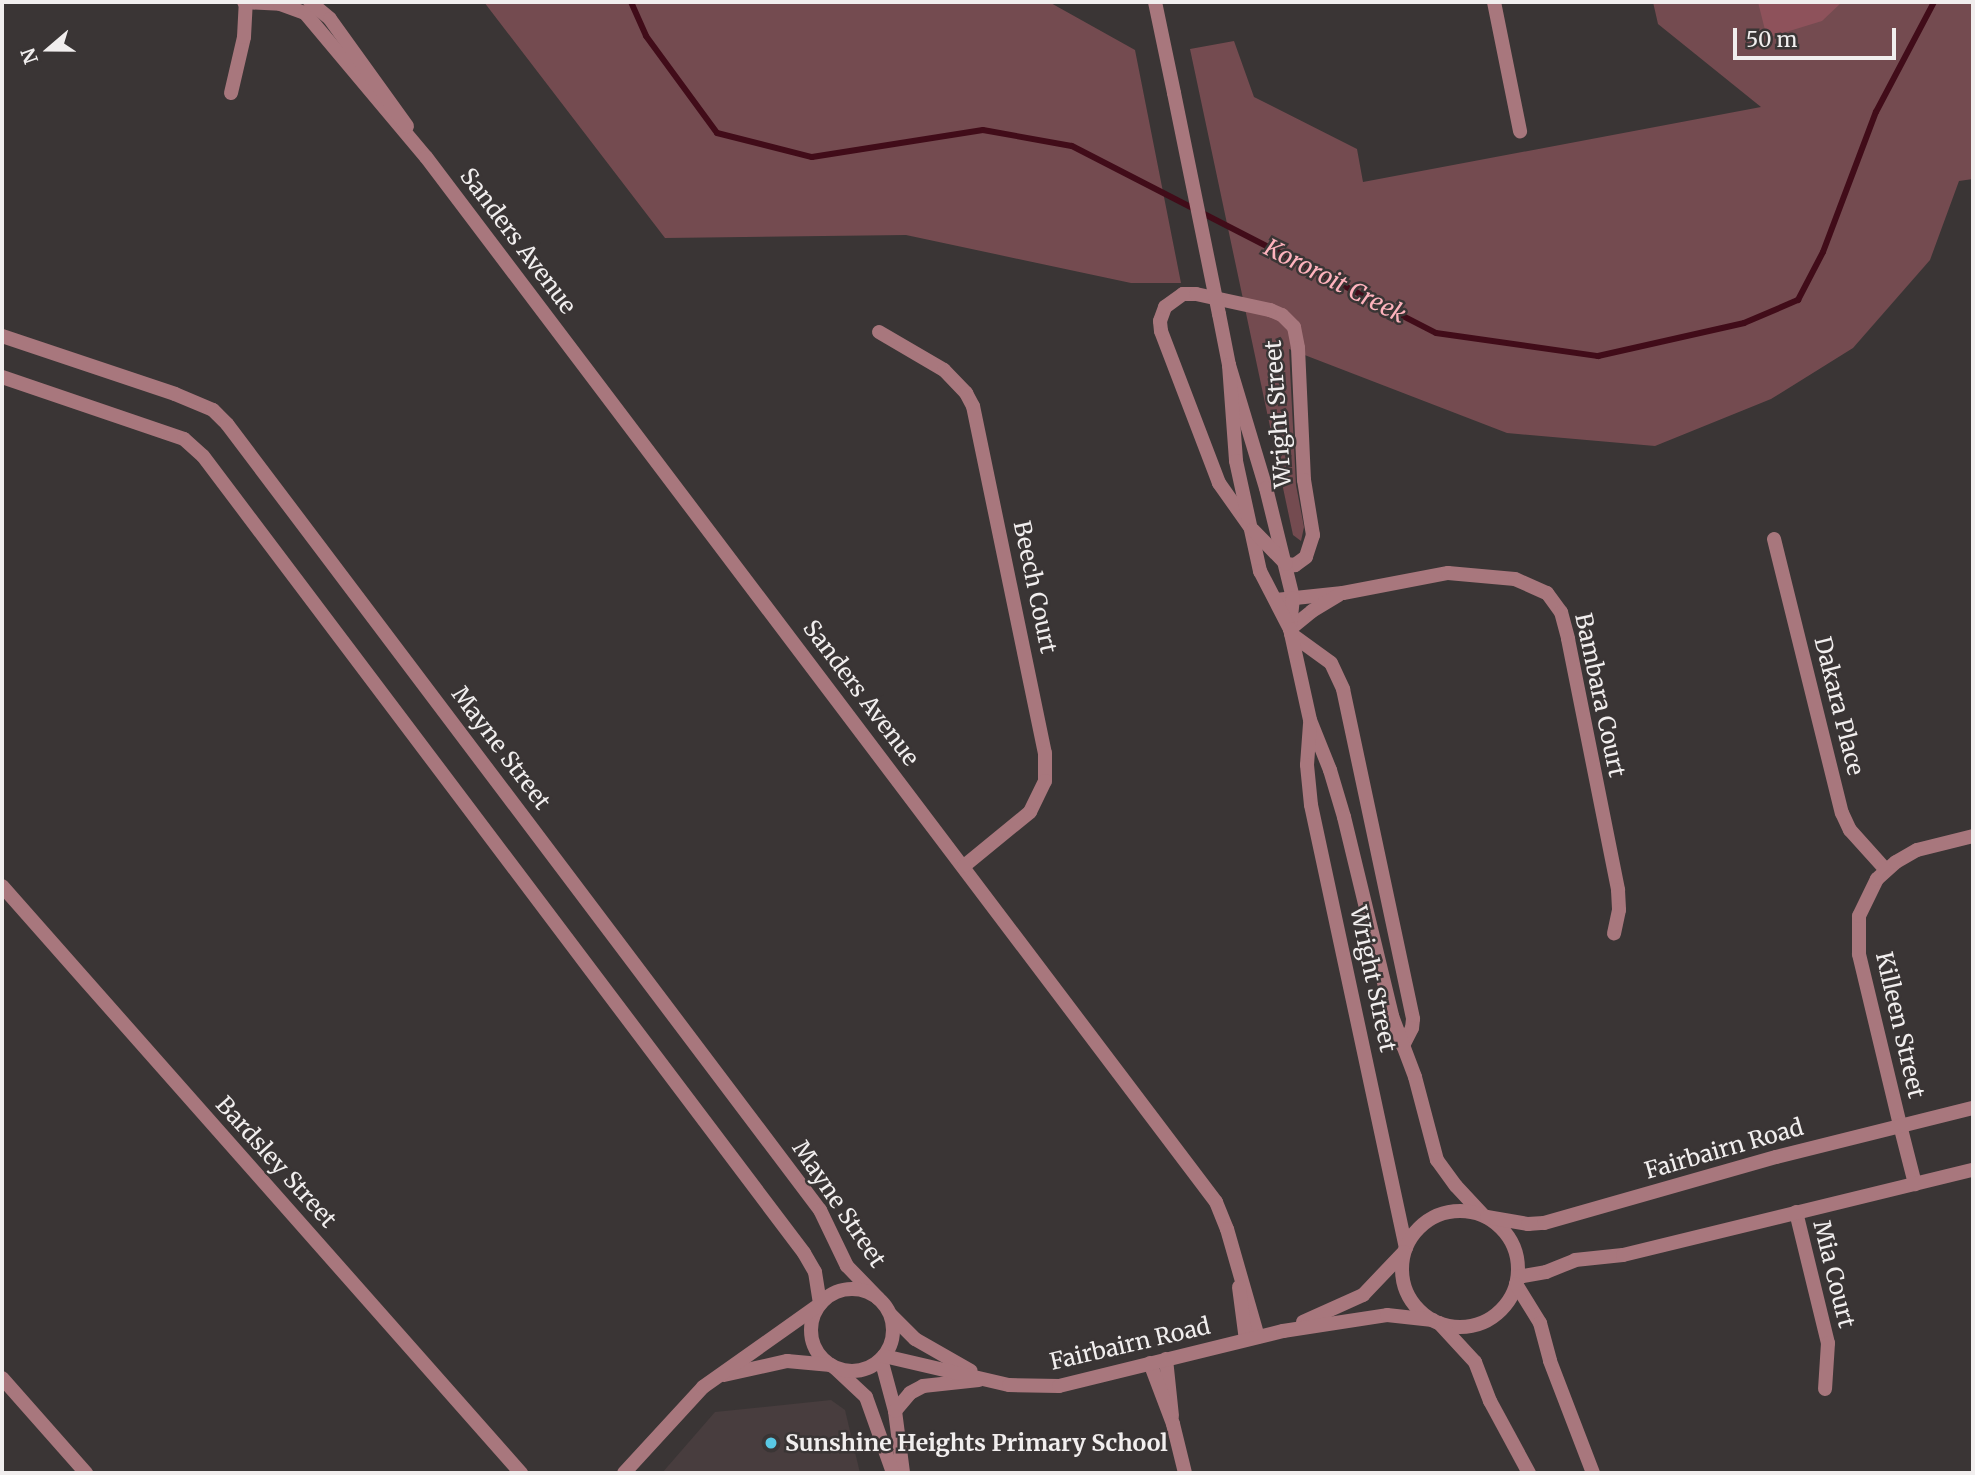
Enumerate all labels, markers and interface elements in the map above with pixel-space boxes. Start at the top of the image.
north arrow [14,14,84,84]
scale bar [1737,14,1900,58]
text: 50 m [1746,26,1797,53]
text: N [15,45,43,67]
street label: Sanders Avenue [454,163,582,319]
water label: Kororoit Creek [1259,233,1411,329]
street label: Wright Street [1259,339,1297,489]
street label: Beech Court [1008,518,1062,656]
street label: Bambara Court [1569,610,1631,780]
street label: Sanders Avenue [797,615,925,771]
street label: Dakara Place [1808,634,1870,778]
street label: Mayne Street [446,681,556,815]
street label: Wright Street [1344,904,1402,1054]
street label: Killeen Street [1870,949,1930,1101]
street label: Bardsley Street [210,1091,342,1233]
street label: Fairbairn Road [1641,1113,1807,1185]
street label: Mayne Street [787,1135,891,1273]
street label: Mia Court [1807,1217,1861,1331]
street label: Fairbairn Road [1047,1312,1213,1376]
place label: Sunshine Heights Primary School [785,1429,1168,1457]
marker: Sunshine Heights Primary School [763,1435,779,1451]

